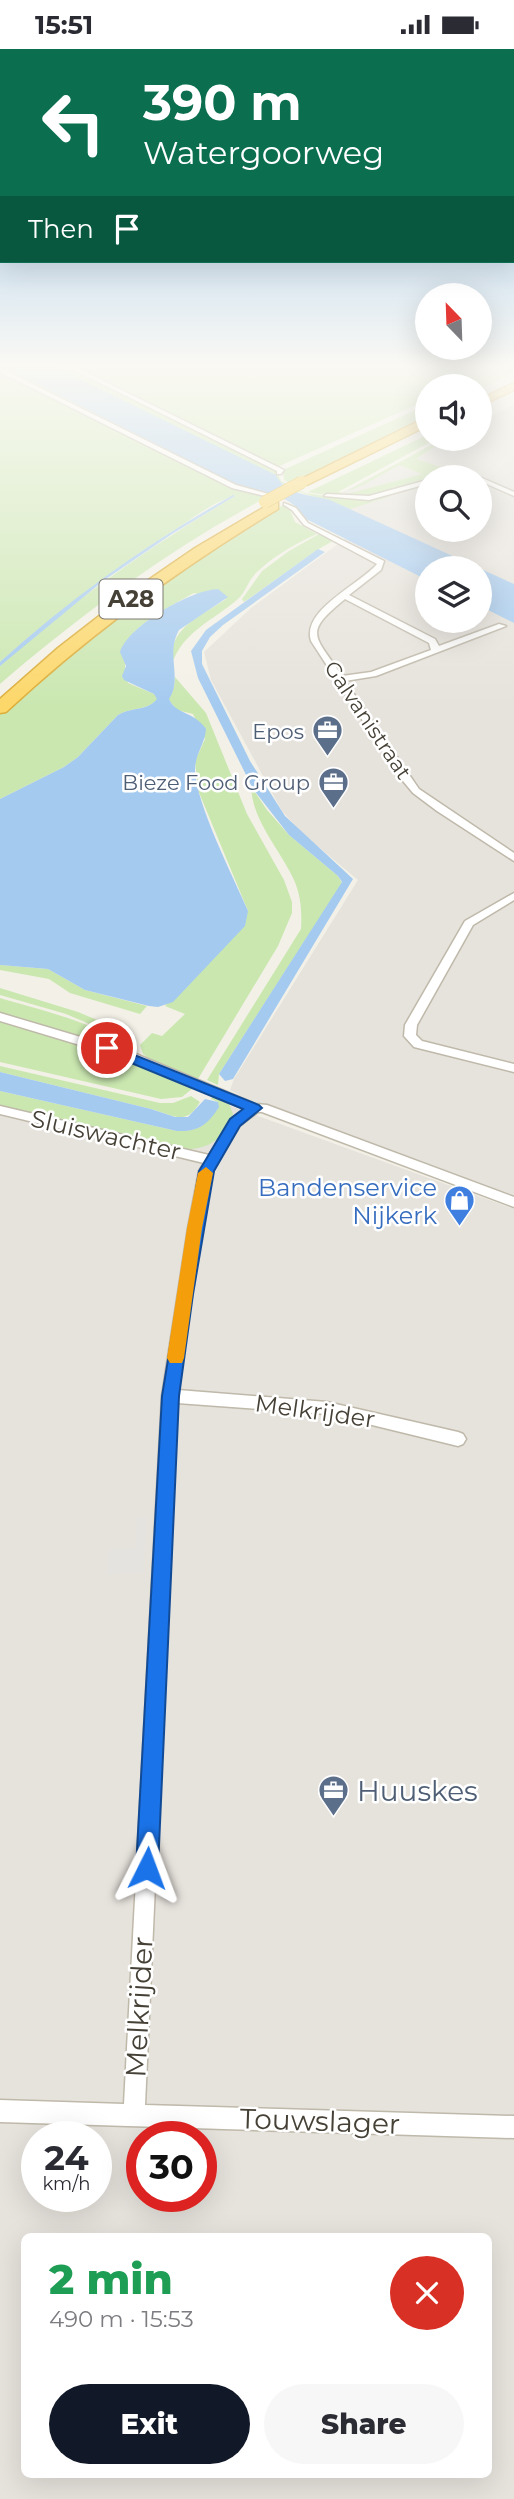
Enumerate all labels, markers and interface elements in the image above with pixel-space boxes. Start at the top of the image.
text: 15:51 [35,9,93,41]
text: 390 m [143,73,302,132]
icon: left [28,77,119,168]
text: Watergoorweg [143,133,384,172]
icon: arrive [108,210,146,248]
text: Then [28,213,94,245]
north arrow [415,283,492,361]
map controls [415,283,492,633]
button: sound [415,374,492,451]
button: search [415,465,492,542]
button: layers [415,556,492,633]
road number: A28 [100,579,162,619]
street label: Galvanistraat [319,656,417,784]
office icon: Epos [310,714,344,758]
place label: Epos [252,719,304,744]
office icon: Bieze Food Group [316,765,350,809]
place label: Bieze Food Group [122,770,310,795]
pin [77,1018,137,1078]
icon: arrive [88,1029,126,1067]
street label: Sluiswachter [28,1104,184,1166]
place label: Bandenservice Nijkerk [258,1173,438,1230]
shop icon: Bandenservice Nijkerk [443,1184,477,1228]
street label: Melkrijder [253,1388,377,1434]
office icon: Huuskes [317,1774,351,1818]
place label: Huuskes [357,1774,478,1808]
position arrow [110,1831,184,1905]
street label: Melkrijder [118,1936,160,2078]
street label: Touwslager [239,2101,401,2141]
speed limit sign: 30 [126,2121,217,2212]
text: 24 [44,2136,89,2179]
text: km/h [42,2173,91,2195]
text: 2 min [49,2253,173,2305]
button: close [390,2256,464,2330]
text: 490 m · 15:53 [49,2305,194,2333]
button: Exit [49,2384,250,2464]
button: Share [264,2384,464,2464]

